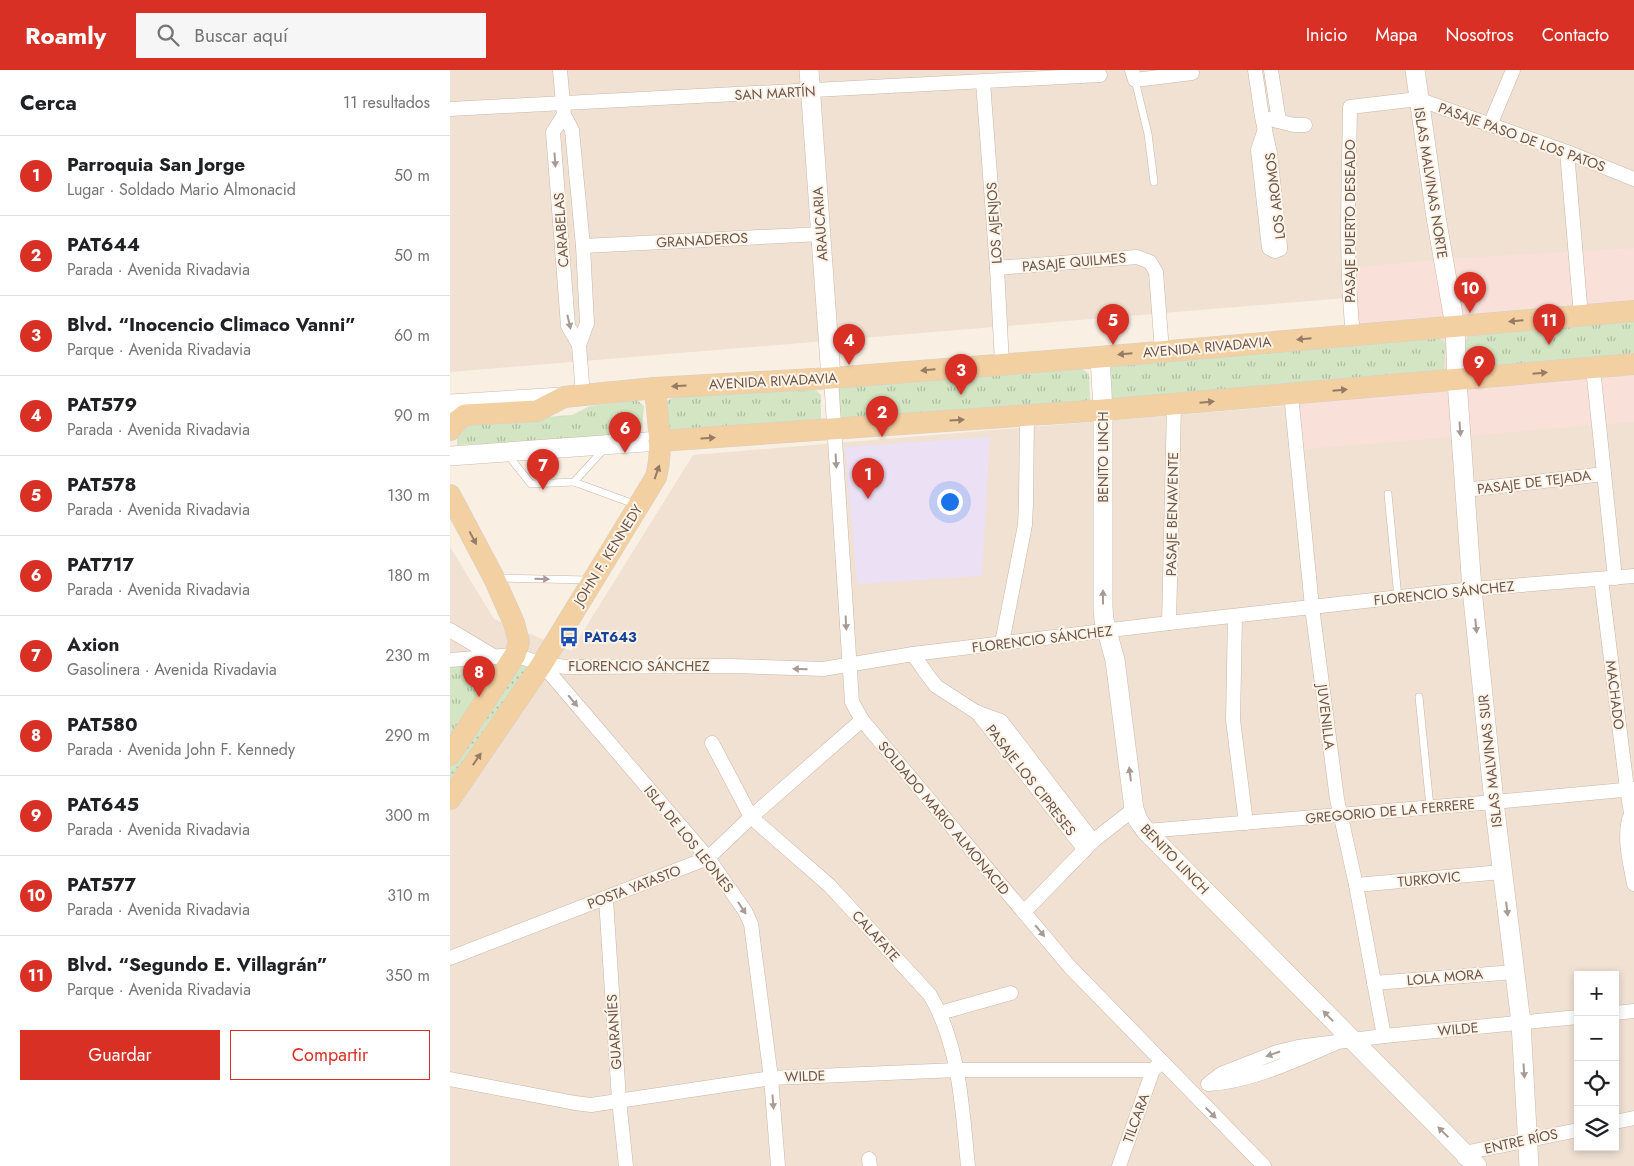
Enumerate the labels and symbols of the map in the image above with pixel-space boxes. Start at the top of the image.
street label: SAN MARTÍN [734,81,816,105]
street label: PASAJE PASO DE LOS PATOS [1436,97,1609,177]
street label: ISLAS MALVINAS NORTE [1409,106,1453,260]
street label: PASAJE PUERTO DESEADO [1340,139,1360,303]
street label: LOS AROMOS [1260,151,1290,240]
one-way arrow [552,153,560,169]
street label: LOS AJENJOS [981,181,1007,265]
street label: ARAUCARIA [807,186,833,262]
street label: CARABELAS [548,192,574,268]
street label: GRANADEROS [656,228,749,252]
street label: PASAJE QUILMES [1021,247,1127,277]
pin: 10 [1454,272,1486,313]
pin: 5 [1097,304,1129,345]
pin: 11 [1533,304,1565,345]
one-way arrow [565,314,573,330]
one-way arrow [1507,317,1523,325]
pin: 4 [833,324,865,365]
street label: AVENIDA RIVADAVIA [1142,331,1273,363]
one-way arrow [1296,335,1312,343]
pin: 9 [1463,346,1495,387]
one-way arrow [1117,351,1133,359]
pin: 3 [945,354,977,395]
one-way arrow [920,366,936,374]
street label: AVENIDA RIVADAVIA [708,368,839,394]
one-way arrow [1533,369,1549,377]
one-way arrow [671,383,687,391]
one-way arrow [1332,386,1348,394]
pin: 2 [866,396,898,437]
one-way arrow [1199,397,1215,405]
street label: BENITO LINCH [1093,411,1113,503]
pin: 6 [609,412,641,453]
one-way arrow [950,416,966,424]
one-way arrow [1457,422,1465,438]
one-way arrow [700,433,716,441]
pin: 7 [527,449,559,490]
street label: PASAJE BENAVENTE [1161,452,1183,576]
one-way arrow [833,453,841,469]
pin: 1 [852,458,884,499]
one-way arrow [653,464,661,479]
street label: PASAJE DE TEJADA [1476,465,1593,499]
your location [937,489,963,515]
street label: JOHN F. KENNEDY [568,500,647,611]
one-way arrow [469,531,477,545]
one-way arrow [535,575,551,583]
street label: FLORENCIO SÁNCHEZ [1373,576,1516,610]
one-way arrow [1099,589,1107,605]
one-way arrow [842,616,850,632]
one-way arrow [1472,618,1480,634]
street label: FLORENCIO SÁNCHEZ [971,620,1114,658]
bus stop icon: PAT643 [558,626,580,648]
place label: PAT643 [584,627,637,647]
pin: 8 [463,656,495,697]
street label: FLORENCIO SÁNCHEZ [568,656,710,676]
street label: MACHADO [1601,659,1629,731]
one-way arrow [792,665,808,673]
street label: JUVENILLA [1312,681,1340,752]
one-way arrow [568,694,579,707]
street label: ISLAS MALVINAS SUR [1473,694,1507,828]
street label: PASAJE LOS CIPRESES [981,720,1081,840]
street label: SOLDADO MARIO ALMONACID [874,737,1014,899]
one-way arrow [472,752,482,766]
one-way arrow [1125,766,1133,782]
street label: ISLA DE LOS LEONES [639,781,739,897]
street label: GREGORIO DE LA FERRERE [1304,794,1476,828]
street label: BENITO LINCH [1136,819,1214,899]
street label: POSTA YATASTO [584,860,684,914]
street label: TURKOVIC [1397,866,1461,892]
one-way arrow [737,901,747,914]
one-way arrow [1503,902,1511,918]
street label: CALAFATE [847,906,905,966]
one-way arrow [1034,924,1045,937]
street label: LOLA MORA [1406,964,1485,990]
street label: GUARANÍES [601,993,627,1070]
one-way arrow [1322,1011,1334,1023]
street label: WILDE [1437,1017,1479,1041]
one-way arrow [1265,1051,1280,1058]
one-way arrow [1520,1063,1528,1079]
street label: WILDE [784,1065,826,1087]
street label: TILCARA [1118,1090,1154,1146]
one-way arrow [769,1094,777,1110]
one-way arrow [1205,1107,1217,1119]
street label: ENTRE RÍOS [1482,1123,1560,1159]
one-way arrow [1437,1126,1449,1138]

